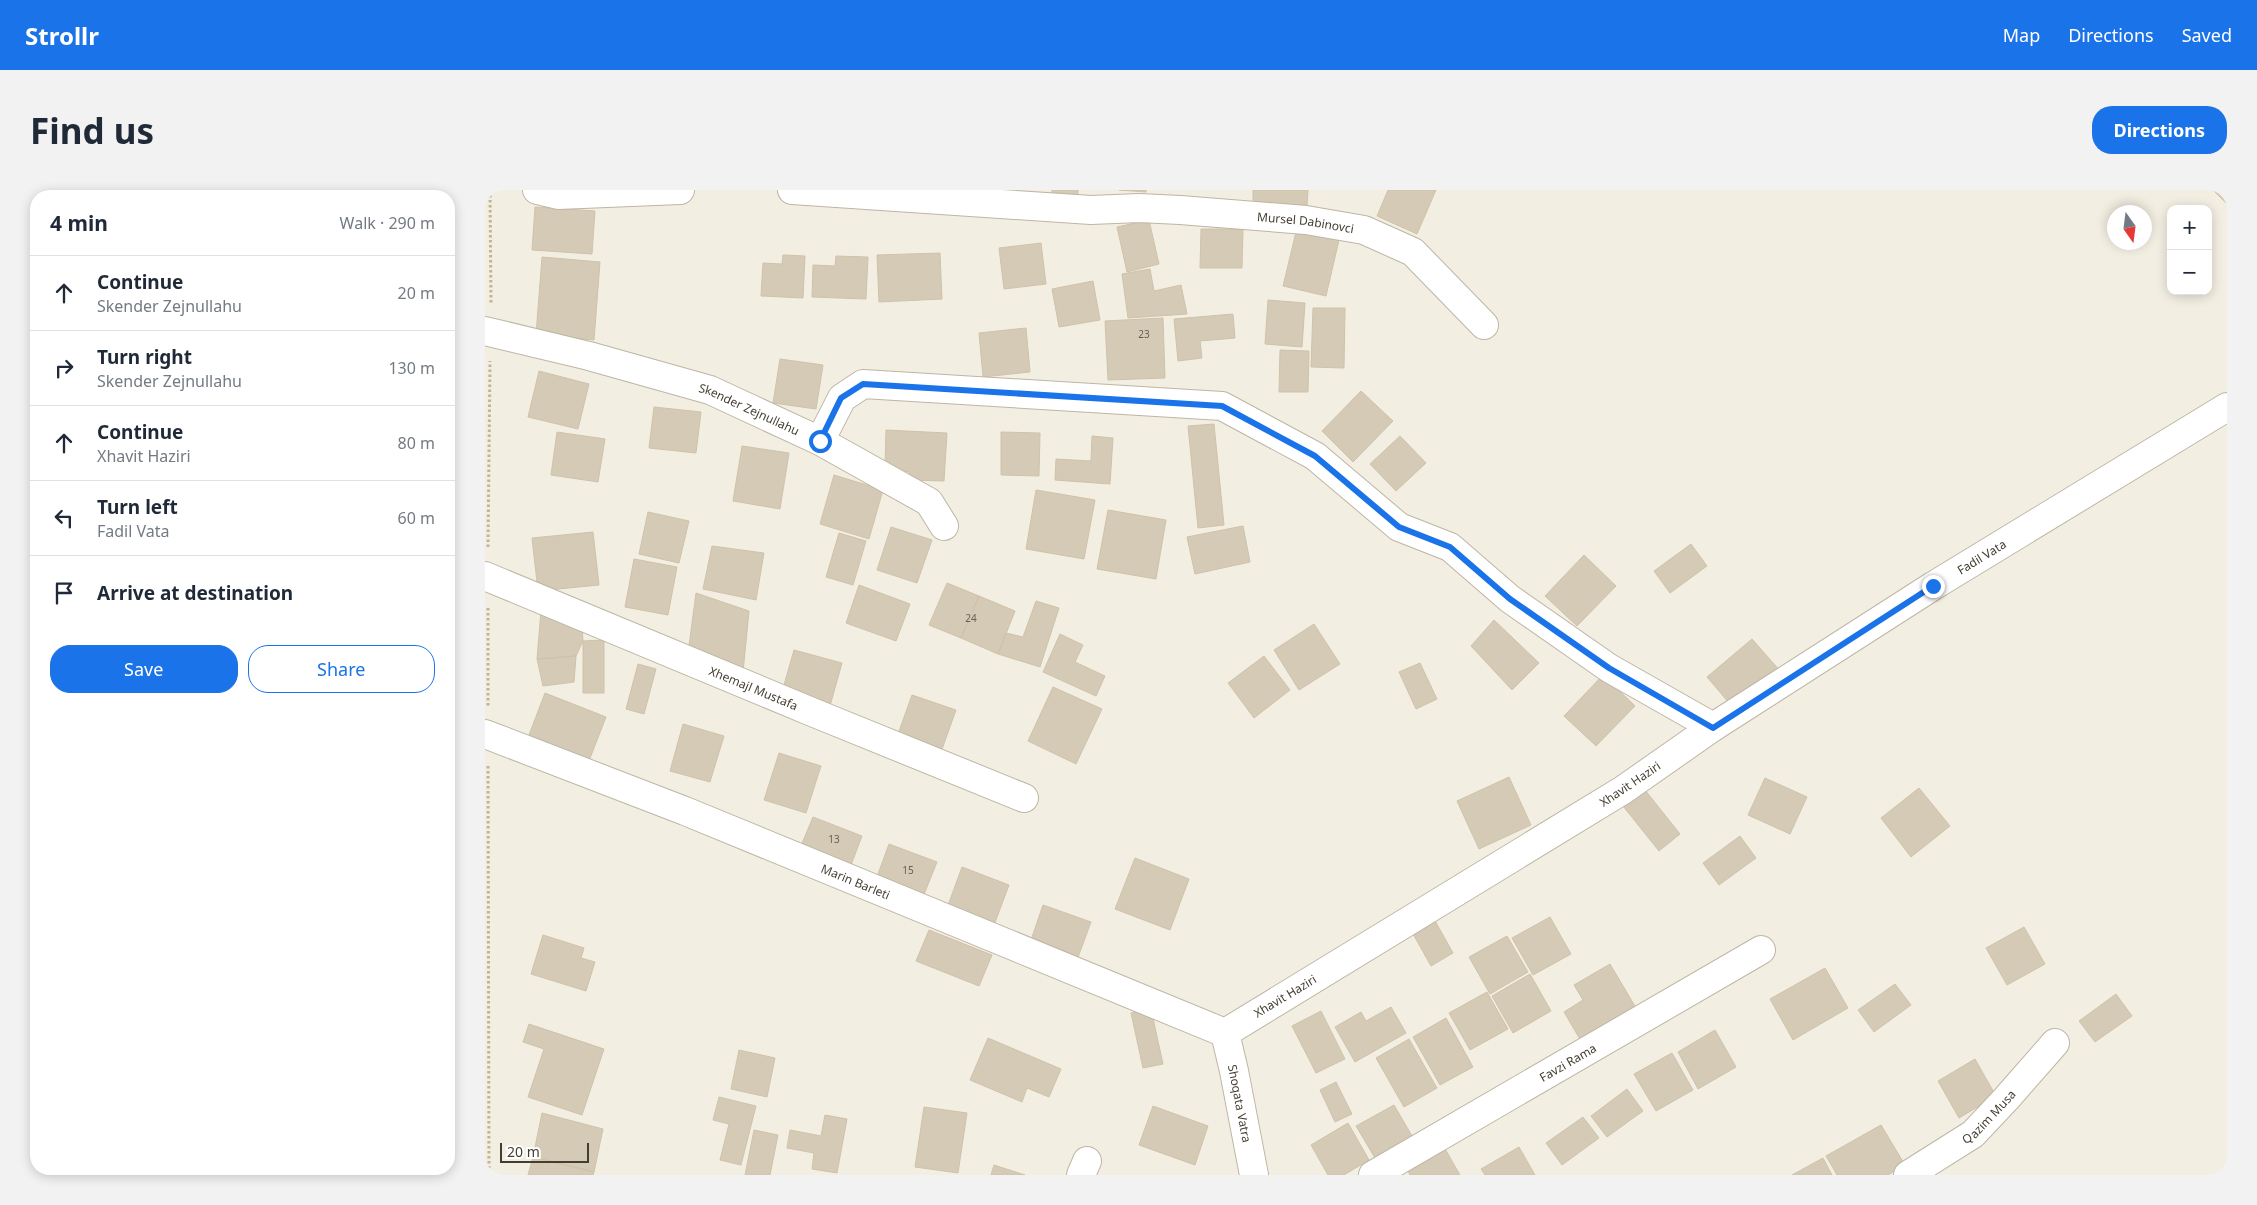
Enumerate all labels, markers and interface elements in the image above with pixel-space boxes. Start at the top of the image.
text: Strollr [25,19,99,52]
text: Map [2003,23,2040,47]
text: Directions [2068,23,2154,47]
text: Saved [2182,23,2232,47]
button: Directions [2092,106,2227,154]
text: Find us [30,107,154,154]
north arrow [2107,205,2152,250]
map controls [2167,205,2212,295]
button: + [2167,205,2212,250]
street label: Mursel Dabinovci [1257,208,1355,237]
text: 4 min [50,209,108,237]
text: Walk · 290 m [340,212,435,234]
button: − [2167,250,2212,295]
text: Continue [97,269,183,295]
icon: ahead [50,279,78,307]
text: 20 m [398,282,435,304]
text: Skender Zejnullahu [97,295,242,317]
house number: 23 [1138,327,1150,341]
text: Turn right [97,344,192,370]
icon: right [50,354,78,382]
text: 130 m [388,357,435,379]
text: Skender Zejnullahu [97,370,242,392]
street label: Skender Zejnullahu [697,379,802,439]
text: Continue [97,419,183,445]
icon: ahead [50,429,78,457]
route start [809,430,832,453]
text: 80 m [398,432,435,454]
text: Xhavit Haziri [97,445,191,467]
text: Turn left [97,494,178,520]
icon: left [50,504,78,532]
text: 60 m [398,507,435,529]
text: Fadil Vata [97,520,170,542]
street label: Fadil Vata [1954,535,2009,578]
route end [1922,575,1945,598]
icon: arrive [50,579,78,607]
text: Arrive at destination [97,580,293,606]
house number: 24 [965,611,977,625]
button: Save [50,645,238,693]
button: Share [248,645,435,693]
street label: Xhemajl Mustafa [707,662,801,714]
street label: Xhavit Haziri [1596,757,1664,811]
house number: 13 [828,832,840,846]
street label: Marin Barleti [819,859,893,903]
house number: 15 [902,863,914,877]
street label: Xhavit Haziri [1251,971,1319,1021]
street label: Favzi Rama [1536,1039,1599,1085]
street label: Shoqata Vatra [1224,1063,1256,1144]
street label: Qazim Musa [1958,1086,2019,1148]
scale bar [500,1140,589,1163]
text: 20 m [507,1142,540,1161]

